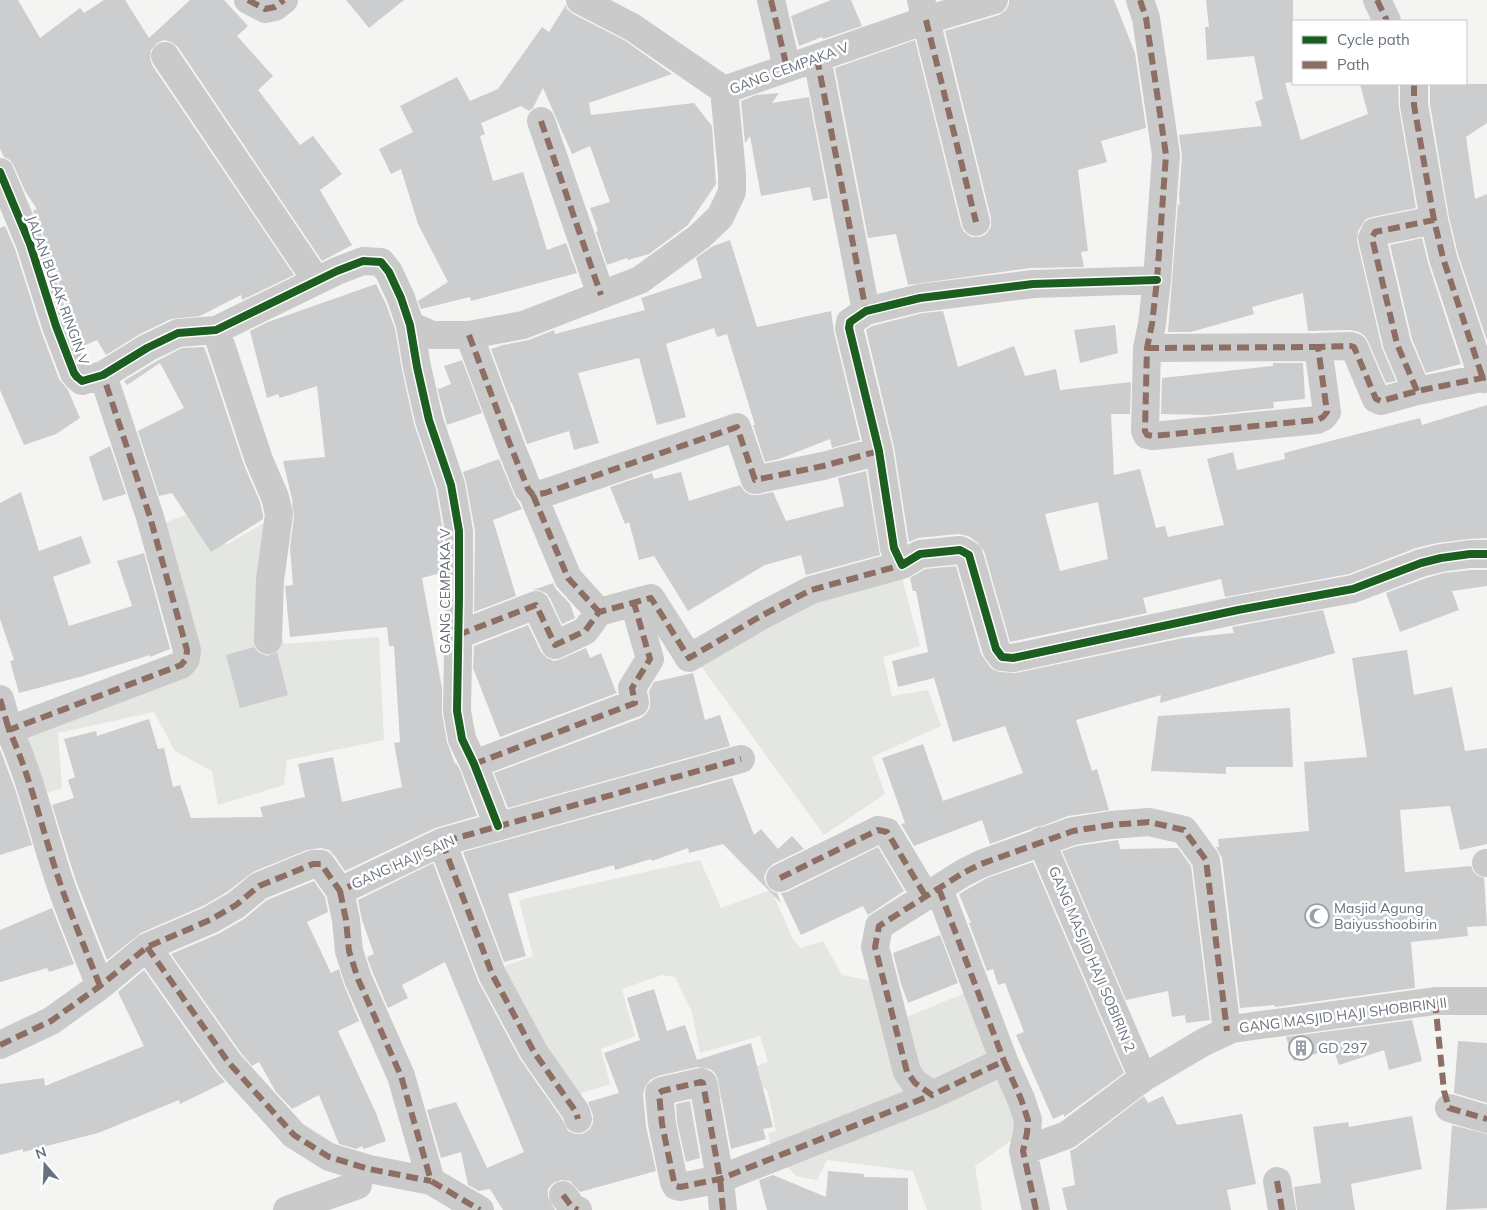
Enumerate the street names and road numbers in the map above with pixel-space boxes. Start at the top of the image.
street label: GANG CEMPAKA V [727,38,851,98]
street label: JALAN BULAK RINGIN V [23,213,94,368]
street label: GANG CEMPAKA V [436,528,454,654]
street label: GANG HAJI SAIN [349,831,457,893]
street label: GANG MASJID HAJI SOBIRIN 2 [1045,864,1139,1054]
street label: GANG MASJID HAJI SHOBIRIN II [1238,993,1448,1037]

